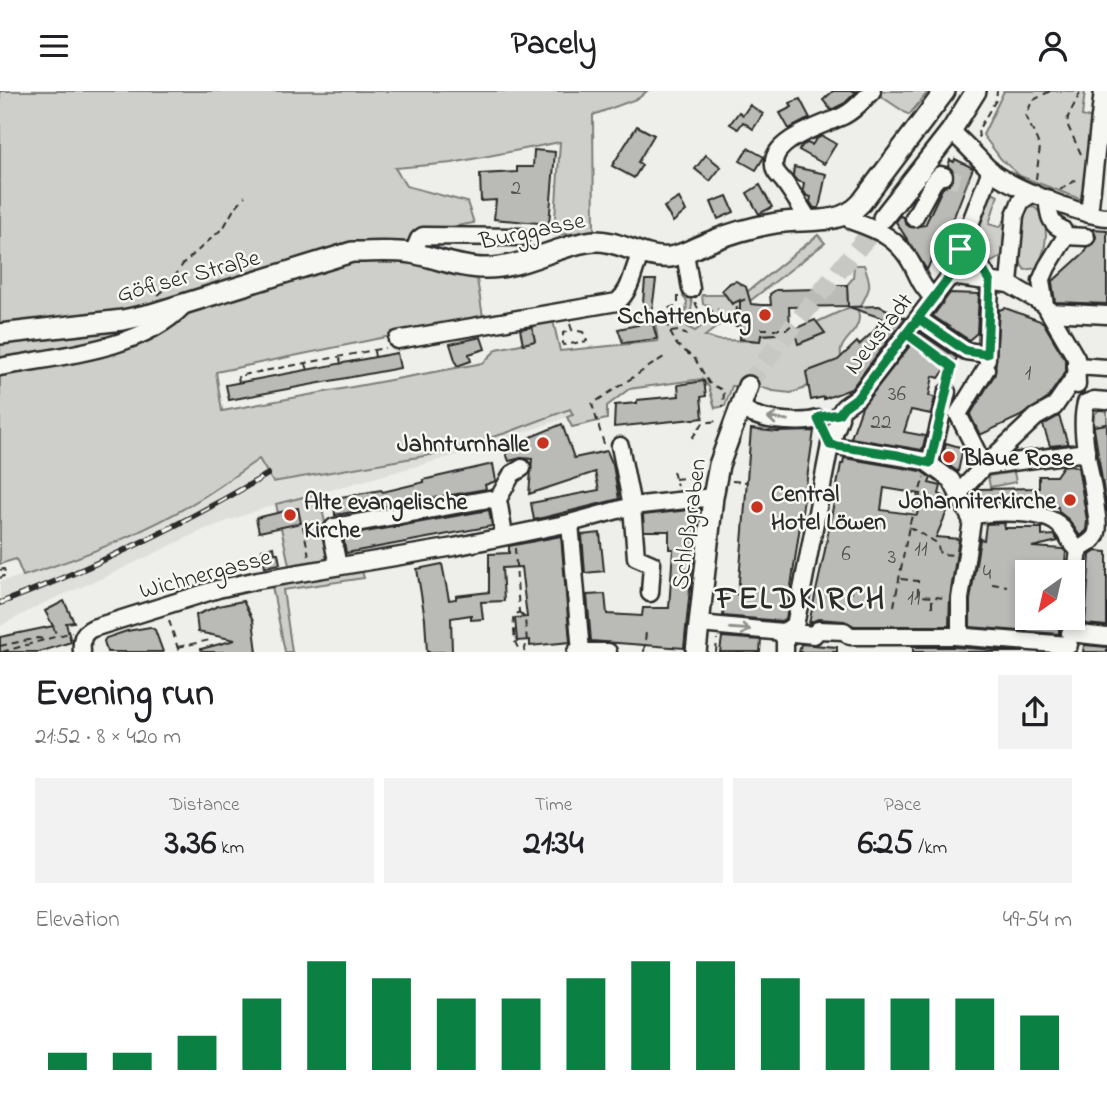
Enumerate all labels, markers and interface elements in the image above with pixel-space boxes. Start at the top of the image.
text: Pacely [511,22,596,69]
icon: menu [35,27,73,65]
icon: person [1034,27,1072,65]
house number: 2 [511,174,521,204]
street label: Burggasse [476,204,589,261]
pin [930,219,990,279]
icon: arrive [941,230,979,268]
street label: Göfiser Straße [113,241,264,313]
street label: Neustadt [837,286,923,383]
place label: Schattenburg [617,300,751,336]
marker: Schattenburg [757,307,773,323]
house number: 1 [1025,359,1032,389]
house number: 36 [888,380,906,410]
house number: 22 [871,408,891,438]
one-way arrow [767,412,789,425]
place label: Jahnturnhalle [397,428,530,463]
marker: Jahnturnhalle [535,435,551,451]
place label: Blaue Rose [962,442,1075,477]
marker: Blaue Rose [941,449,957,465]
street label: Schloßgraben [664,456,717,592]
place label: Central Hotel Löwen [771,478,886,541]
place label: Johanniterkirche [899,485,1057,520]
place label: Alte evangelische Kirche [304,486,469,549]
marker: Johanniterkirche [1062,492,1078,508]
marker: Central Hotel Löwen [749,499,765,515]
marker: Alte evangelische Kirche [282,507,298,523]
house number: 11 [914,535,928,565]
house number: 6 [841,540,851,570]
street label: Wichnergasse [136,541,276,610]
house number: 3 [888,543,896,573]
house number: 4 [983,559,992,589]
north arrow [1015,560,1085,630]
map controls [1015,560,1085,630]
district label: FELDKIRCH [714,577,886,624]
house number: 11 [907,584,921,614]
one-way arrow [728,622,751,635]
text: Evening run [35,667,214,723]
button: share [998,675,1072,749]
text: 21:52 · 8 × 420 m [35,721,181,754]
text: Distance [170,792,240,819]
text: Time [535,792,572,819]
text: Pace [884,792,921,819]
text: 3.36 [165,819,216,870]
text: 21:34 [523,819,584,870]
text: 6:25 [858,819,914,870]
text: km [216,835,244,862]
text: /km [914,835,947,862]
text: Elevation [35,904,120,937]
text: 49–54 m [1003,904,1072,937]

